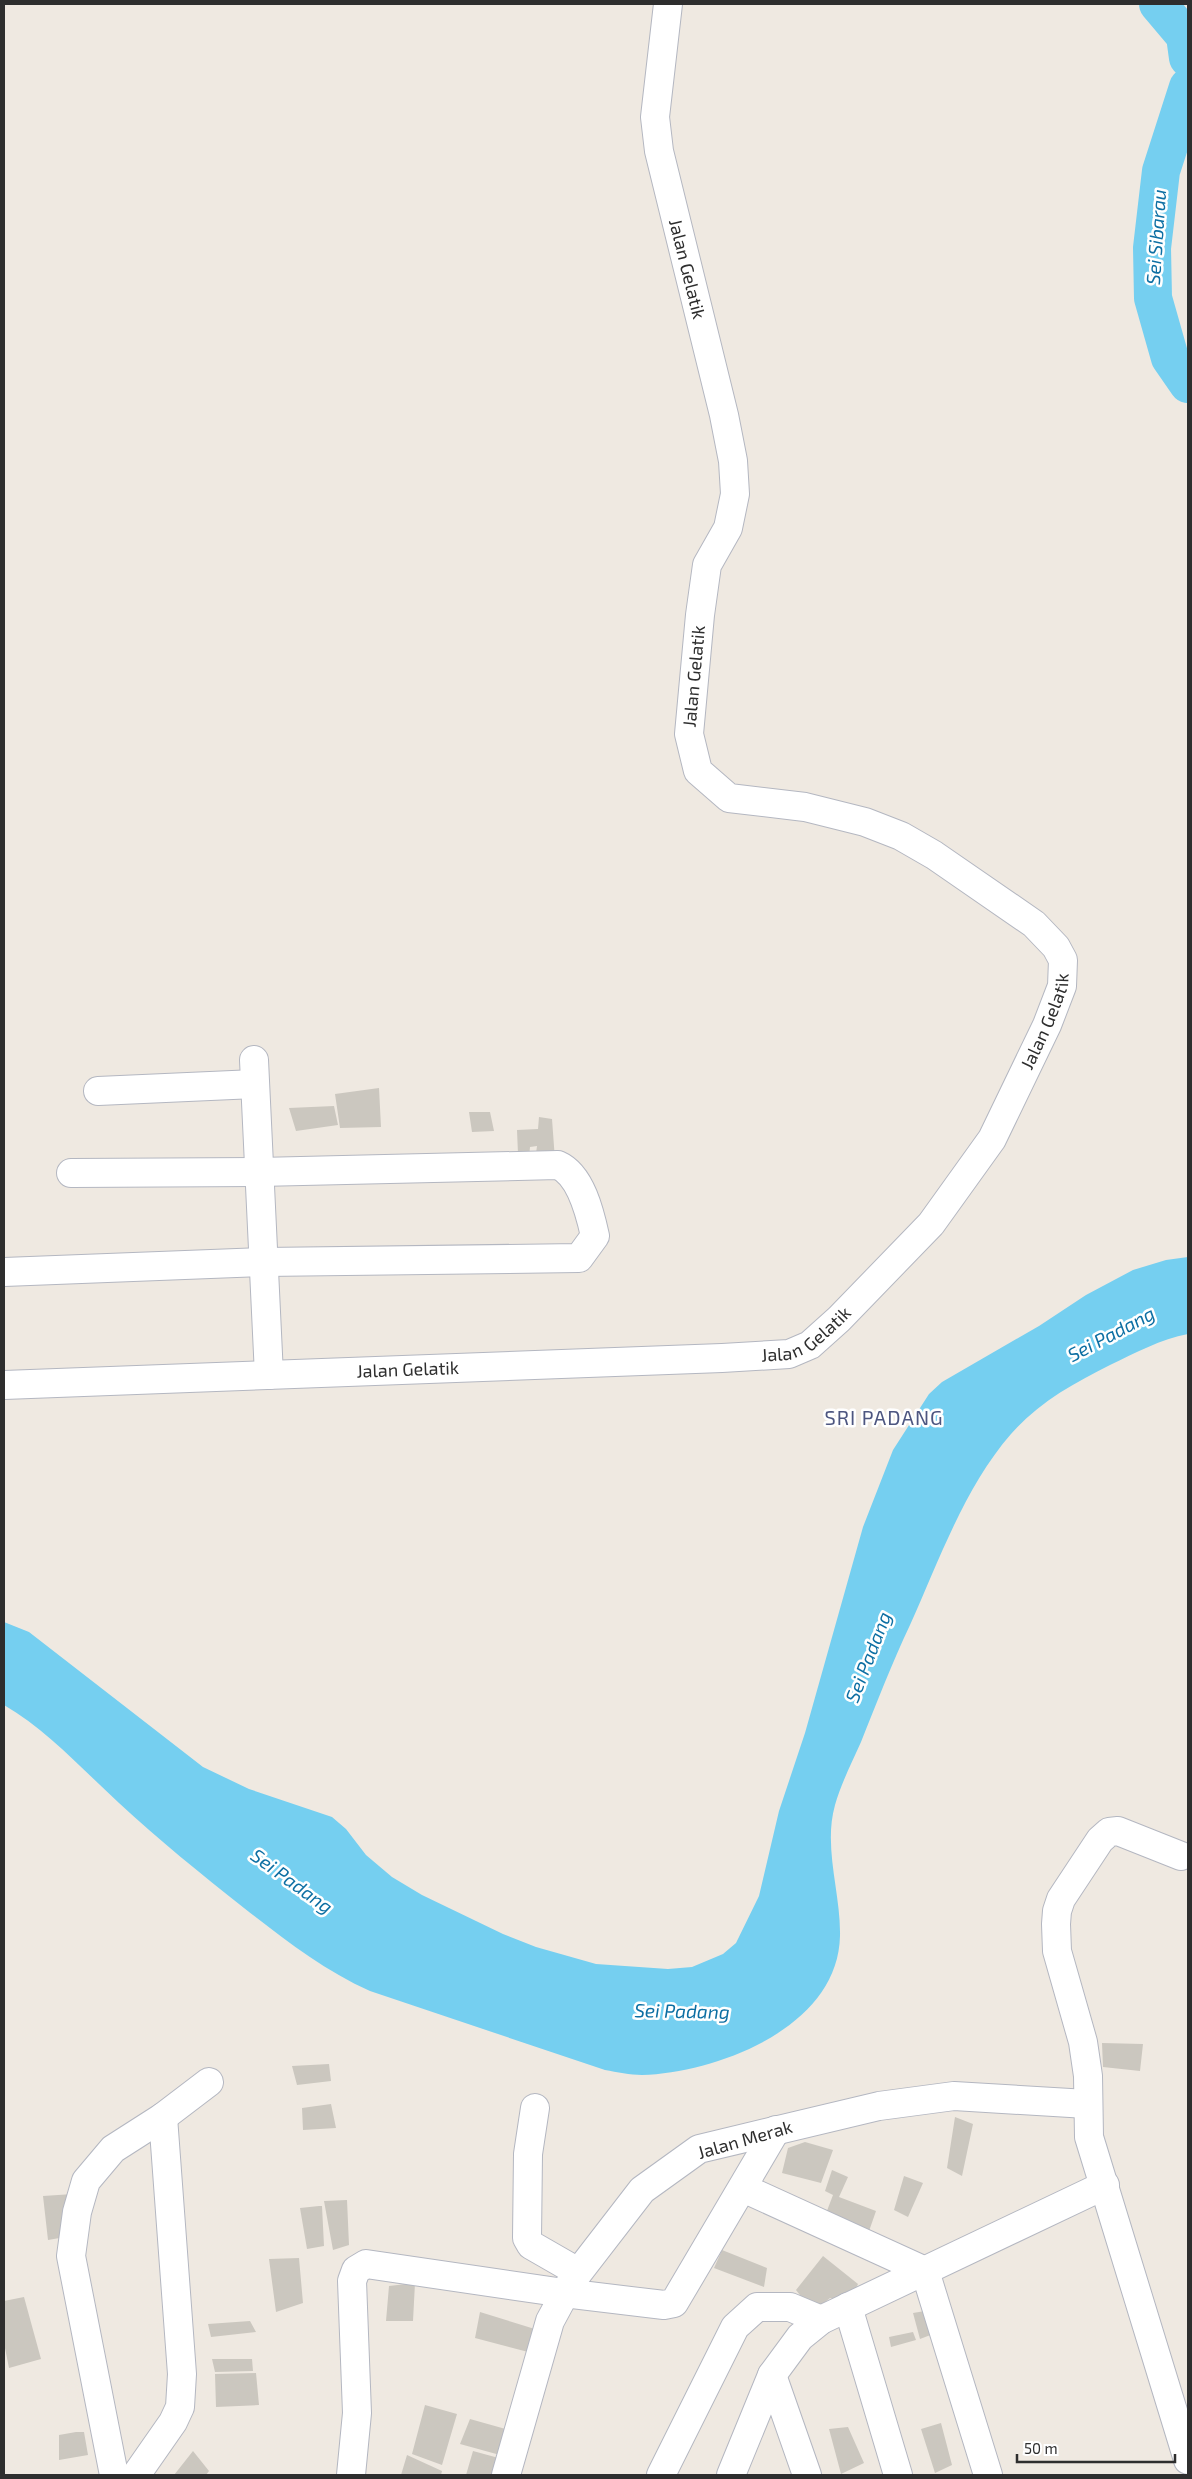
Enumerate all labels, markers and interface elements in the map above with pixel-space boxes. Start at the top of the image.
water label: Sei Sibarau [1141,188,1170,286]
street label: Jalan Gelatik [665,216,711,321]
street label: Jalan Gelatik [678,624,709,728]
street label: Jalan Gelatik [1015,973,1072,1073]
street label: Jalan Gelatik [760,1301,855,1366]
water label: Sei Padang [1063,1301,1158,1366]
street label: Jalan Gelatik [356,1356,459,1382]
district label: SRI PADANG [824,1405,944,1429]
water label: Sei Padang [840,1608,895,1705]
water label: Sei Padang [247,1843,338,1918]
water label: Sei Padang [634,1998,730,2023]
street label: Jalan Merak [695,2115,795,2163]
scale bar [1017,2432,1174,2464]
text: 50 m [1024,2439,1058,2457]

